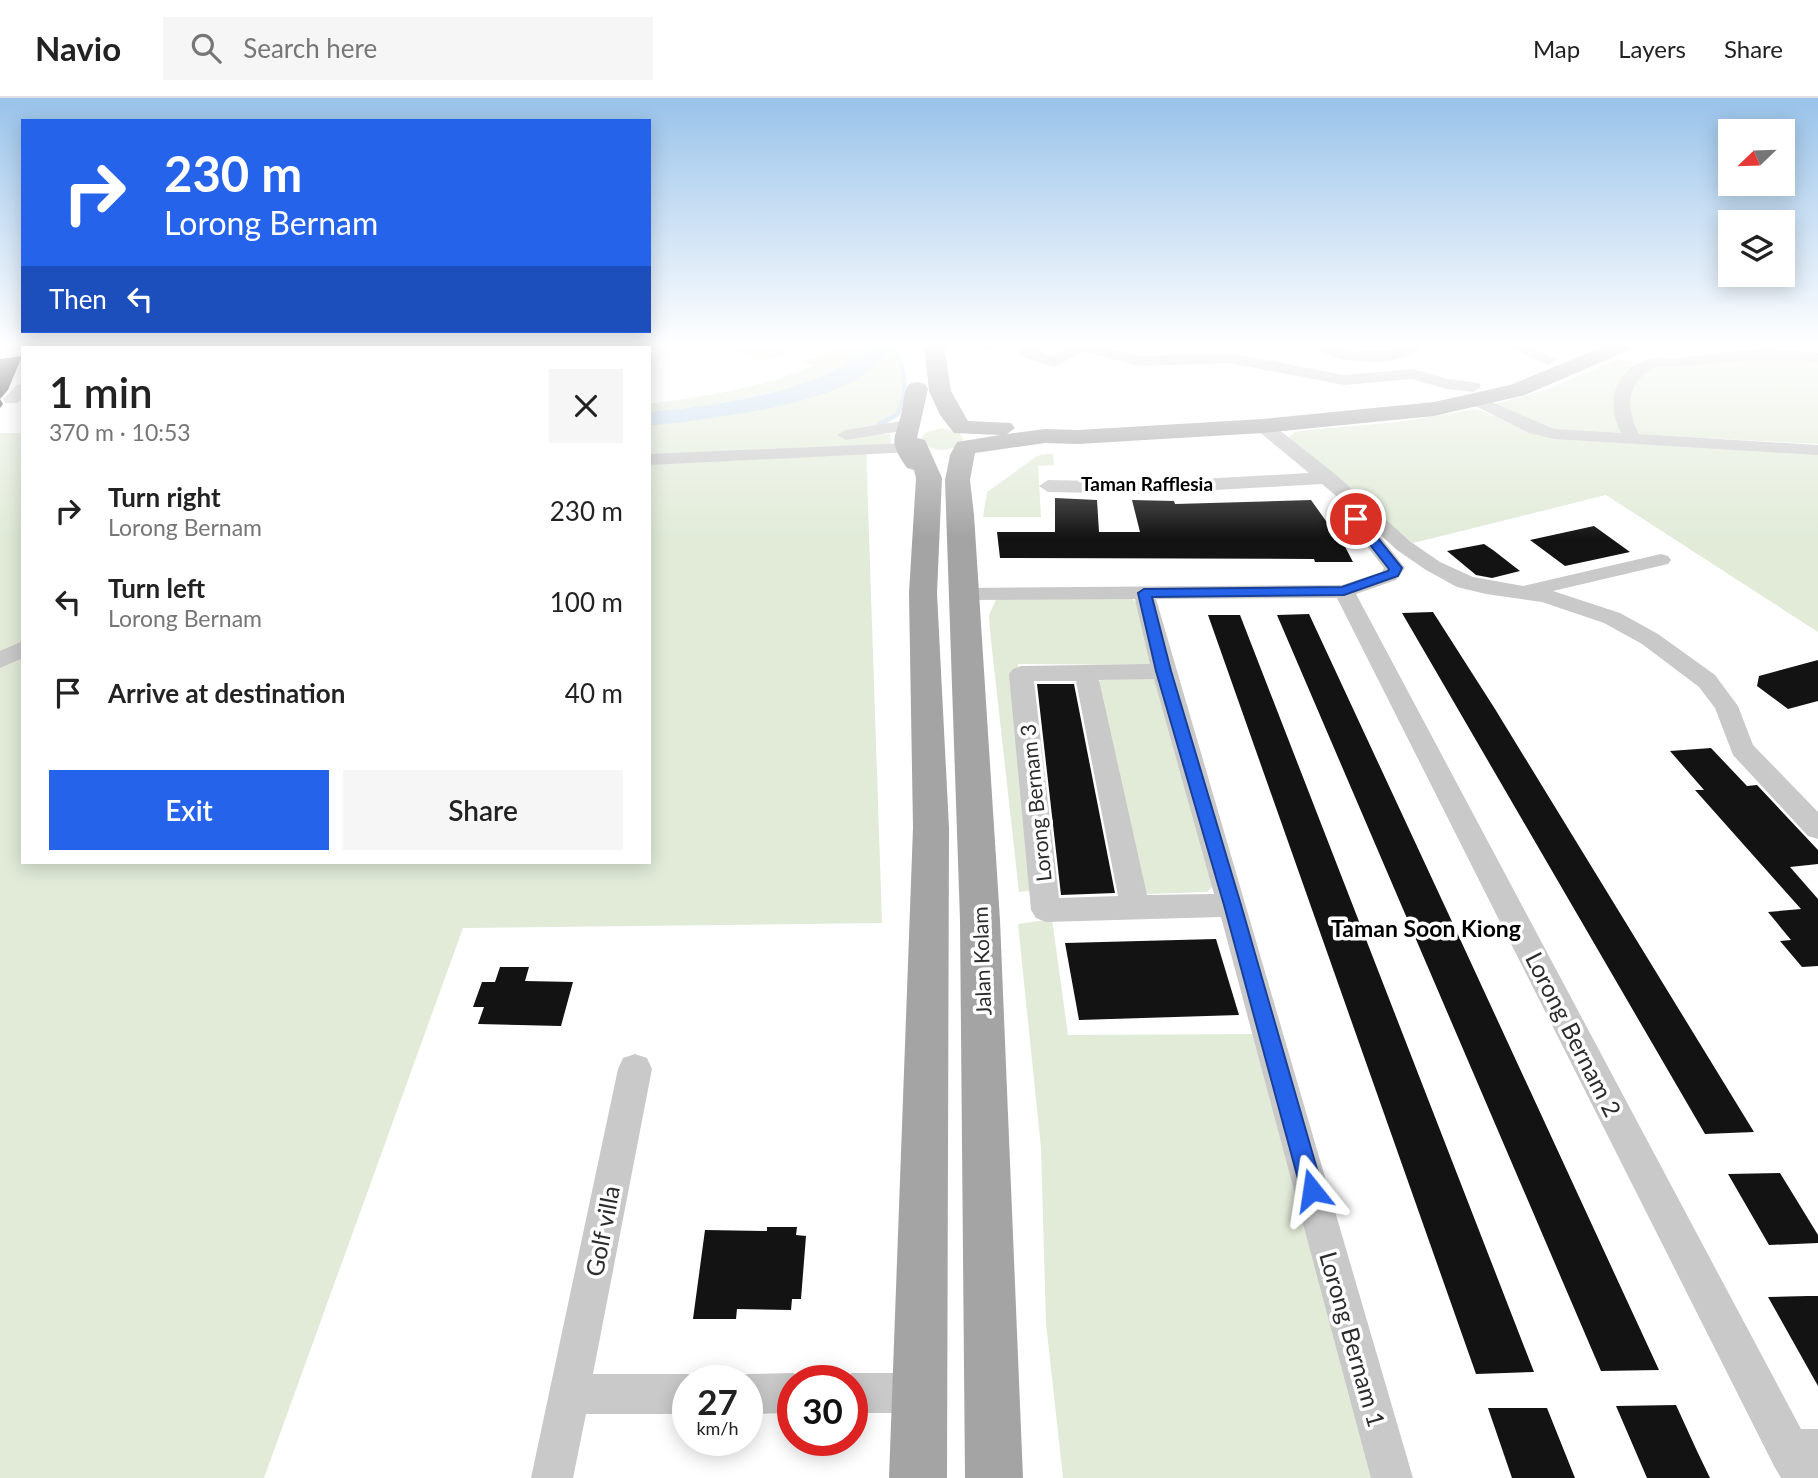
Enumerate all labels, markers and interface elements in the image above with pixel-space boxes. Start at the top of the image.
search box [163,17,653,80]
text: Navio [35,28,121,68]
icon: search [187,29,225,67]
text: Search here [243,32,377,64]
text: Map [1533,34,1580,63]
text: Layers [1618,34,1686,63]
text: Share [1724,34,1783,63]
north arrow [1718,119,1796,196]
map controls [1718,119,1795,287]
text: 230 m [164,144,302,202]
icon: right [49,147,140,238]
text: Lorong Bernam [164,203,378,242]
button: layers [1718,210,1795,287]
icon: left [121,280,159,318]
text: Then [49,283,107,315]
text: 1 min [49,367,153,417]
button: close [549,369,623,443]
text: 370 m · 10:53 [49,418,191,446]
district label: Taman Rafflesia [1081,472,1213,495]
text: Turn right [108,481,221,513]
pin [1326,489,1386,549]
icon: right [49,492,87,530]
text: 230 m [550,495,623,527]
icon: arrive [1337,500,1375,538]
text: Lorong Bernam [108,513,262,541]
text: Turn left [108,572,205,604]
icon: left [49,583,87,621]
text: 100 m [550,586,623,618]
text: Lorong Bernam [108,604,262,632]
icon: arrive [49,674,87,712]
text: Arrive at destination [108,677,345,709]
text: 40 m [565,677,623,709]
street label: Lorong Bernam 3 [1014,723,1056,883]
button: Exit [49,770,329,850]
button: Share [343,770,623,850]
street label: Jalan Kolam [967,906,995,1016]
district label: Taman Soon Kiong [1331,914,1521,942]
street label: Lorong Bernam 2 [1520,947,1628,1121]
position arrow [1275,1153,1349,1227]
street label: Golf villa [579,1183,625,1279]
street label: Lorong Bernam 1 [1314,1248,1392,1430]
speed limit sign: 30 [777,1365,868,1456]
text: 27 [697,1380,738,1422]
text: km/h [696,1417,739,1439]

